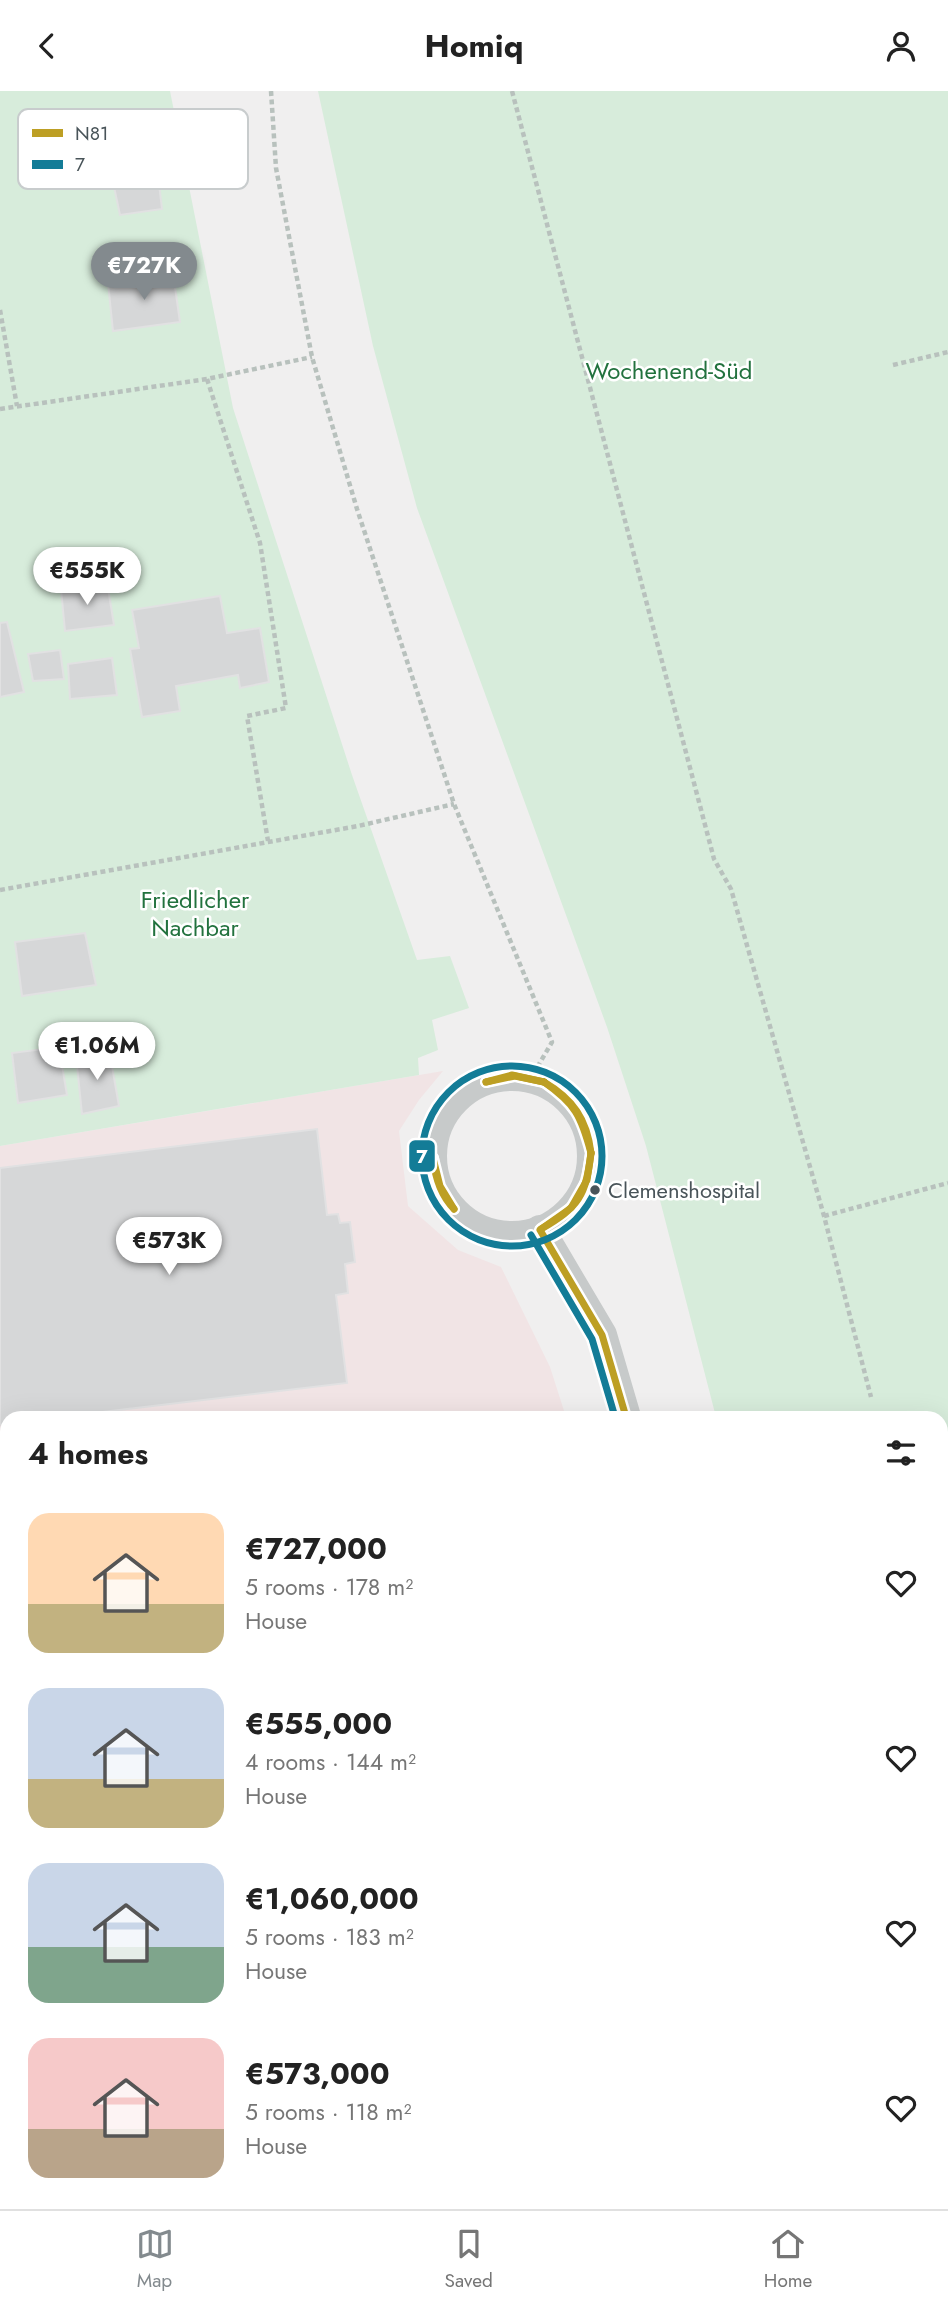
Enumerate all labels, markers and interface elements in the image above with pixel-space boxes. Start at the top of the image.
text: Homiq [425,23,523,69]
icon: back [28,27,66,65]
icon: person [882,27,920,65]
legend [18,109,248,189]
text: N81 [75,120,109,147]
text: 7 [75,151,85,178]
pin: €727K [95,243,193,302]
text: €727K [107,248,181,282]
park label: Wochenend-Süd [585,353,753,388]
pin: €555K [38,547,136,607]
text: €555K [49,553,125,587]
park label: Friedlicher Nachbar [141,882,250,945]
pin: €1.06M [40,1023,154,1082]
text: €1.06M [54,1028,140,1062]
line badge: 7 [408,1139,436,1173]
text: 7 [416,1143,428,1170]
place label: Clemenshospital [608,1174,760,1206]
marker: Clemenshospital [588,1183,602,1197]
pin: €573K [120,1217,218,1277]
text: €573K [132,1223,206,1257]
text: 4 homes [28,1432,148,1475]
icon: filters [882,1434,920,1472]
text: €727,000 [245,1527,387,1570]
icon: home [84,1541,168,1625]
icon: heart [882,1564,920,1602]
text: 5 rooms · 178 m² [245,1570,413,1604]
text: House [245,1604,307,1638]
text: €555,000 [245,1702,392,1745]
icon: home [84,1716,168,1800]
icon: heart [882,1739,920,1777]
text: 4 rooms · 144 m² [245,1745,416,1779]
text: House [245,1779,307,1813]
text: €1,060,000 [245,1877,419,1920]
icon: home [84,1891,168,1975]
icon: heart [882,1914,920,1952]
text: 5 rooms · 183 m² [245,1920,414,1954]
text: House [245,1954,307,1988]
text: €573,000 [245,2052,390,2095]
icon: home [84,2066,168,2150]
icon: heart [882,2089,920,2127]
text: 5 rooms · 118 m² [245,2095,412,2129]
text: House [245,2129,307,2163]
tab: Map [136,2225,174,2294]
tab: Saved [445,2225,493,2294]
tab: Home [764,2225,812,2294]

